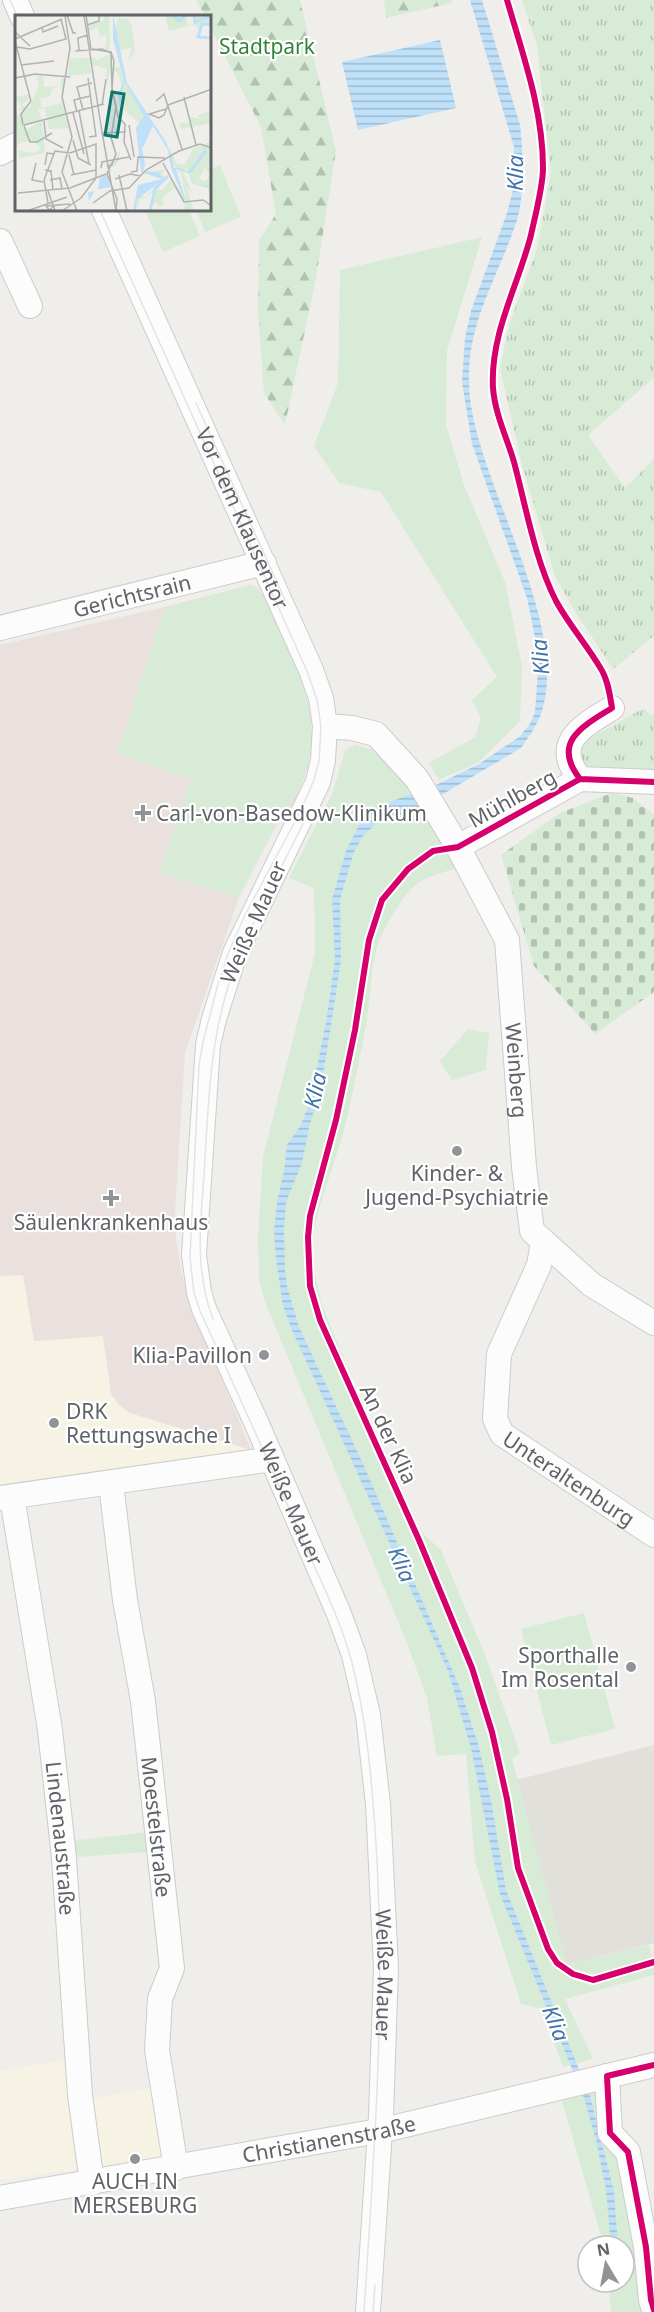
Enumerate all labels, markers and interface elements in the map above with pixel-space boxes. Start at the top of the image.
inset map [15,15,212,212]
park label: Stadtpark [219,32,316,60]
water label: Klia [499,154,529,191]
street label: Vor dem Klausentor [190,423,296,614]
street label: Gerichtsrain [70,567,194,623]
water label: Klia [522,637,556,676]
street label: Mühlberg [463,762,561,834]
place label: Carl-von-Basedow-Klinikum [156,799,427,827]
marker: Carl-von-Basedow-Klinikum [134,804,152,822]
street label: Weiße Mauer [214,856,293,988]
street label: Weinberg [499,1022,534,1119]
water label: Klia [295,1068,333,1111]
marker: Kinder- & Jugend-Psychiatrie [450,1144,464,1158]
place label: Kinder- & Jugend-Psychiatrie [363,1159,549,1211]
marker: Säulenkrankenhaus [102,1189,120,1207]
place label: Säulenkrankenhaus [14,1208,208,1236]
place label: Klia-Pavillon [133,1341,252,1369]
marker: Klia-Pavillon [257,1348,271,1362]
street label: An der Klia [354,1380,424,1488]
place label: DRK Rettungswache I [66,1397,231,1449]
marker: DRK Rettungswache I [47,1416,61,1430]
street label: Unteraltenburg [497,1424,640,1532]
street label: Weiße Mauer [252,1438,330,1570]
water label: Klia [382,1541,424,1587]
place label: Sporthalle Im Rosental [501,1641,619,1693]
marker: Sporthalle Im Rosental [624,1660,638,1674]
street label: Moestelstraße [135,1755,178,1899]
street label: Lindenaustraße [40,1760,82,1916]
street label: Weiße Mauer [369,1909,400,2041]
water label: Klia [536,2001,578,2046]
street label: Christianenstraße [240,2109,418,2169]
marker: AUCH IN MERSEBURG [128,2152,142,2166]
place label: AUCH IN MERSEBURG [73,2167,197,2219]
north arrow [576,2234,636,2294]
text: N [595,2237,612,2261]

